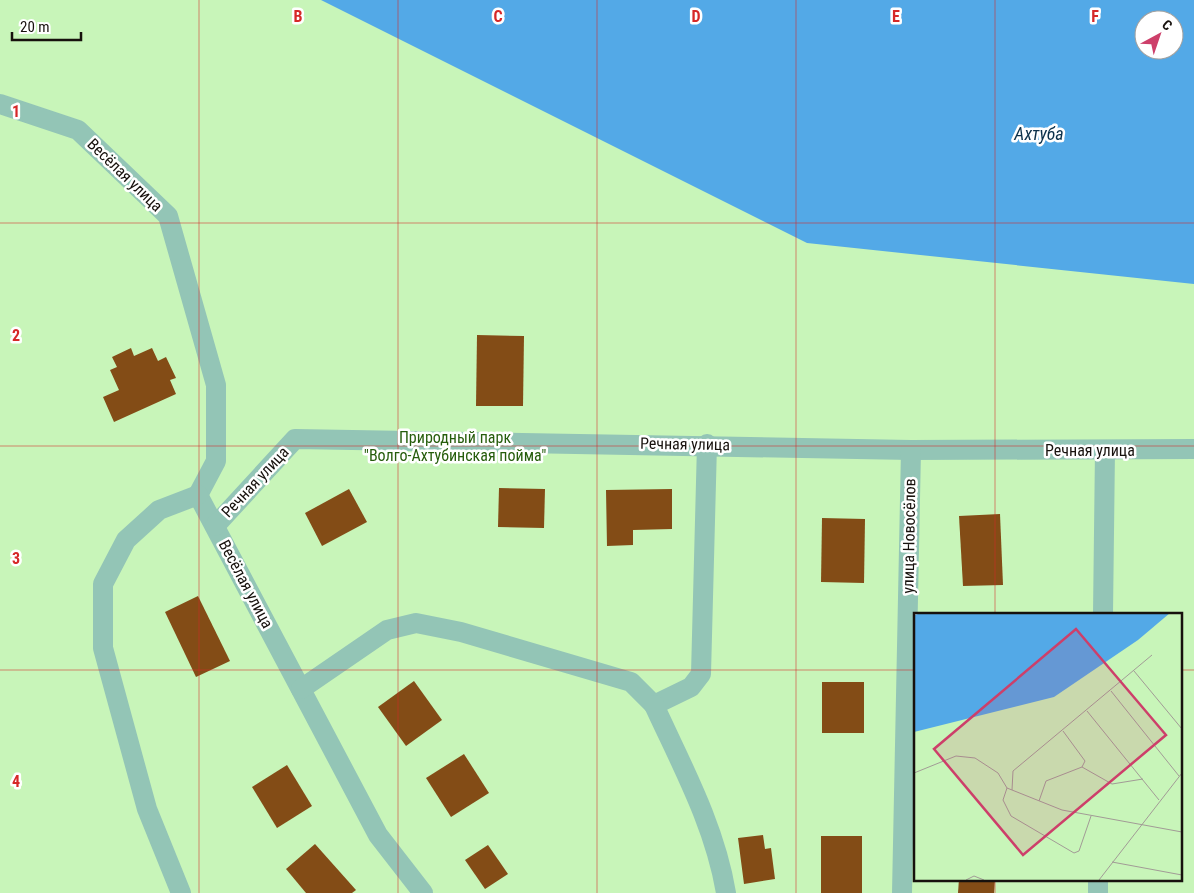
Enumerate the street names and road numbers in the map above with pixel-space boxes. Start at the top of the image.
street label: Весёлая улица [83,134,167,216]
street label: Речная улица [640,434,730,454]
street label: Речная улица [1045,441,1135,460]
street label: Речная улица [217,443,293,521]
street label: улица Новосёлов [898,478,920,594]
street label: Весёлая улица [215,537,277,631]

